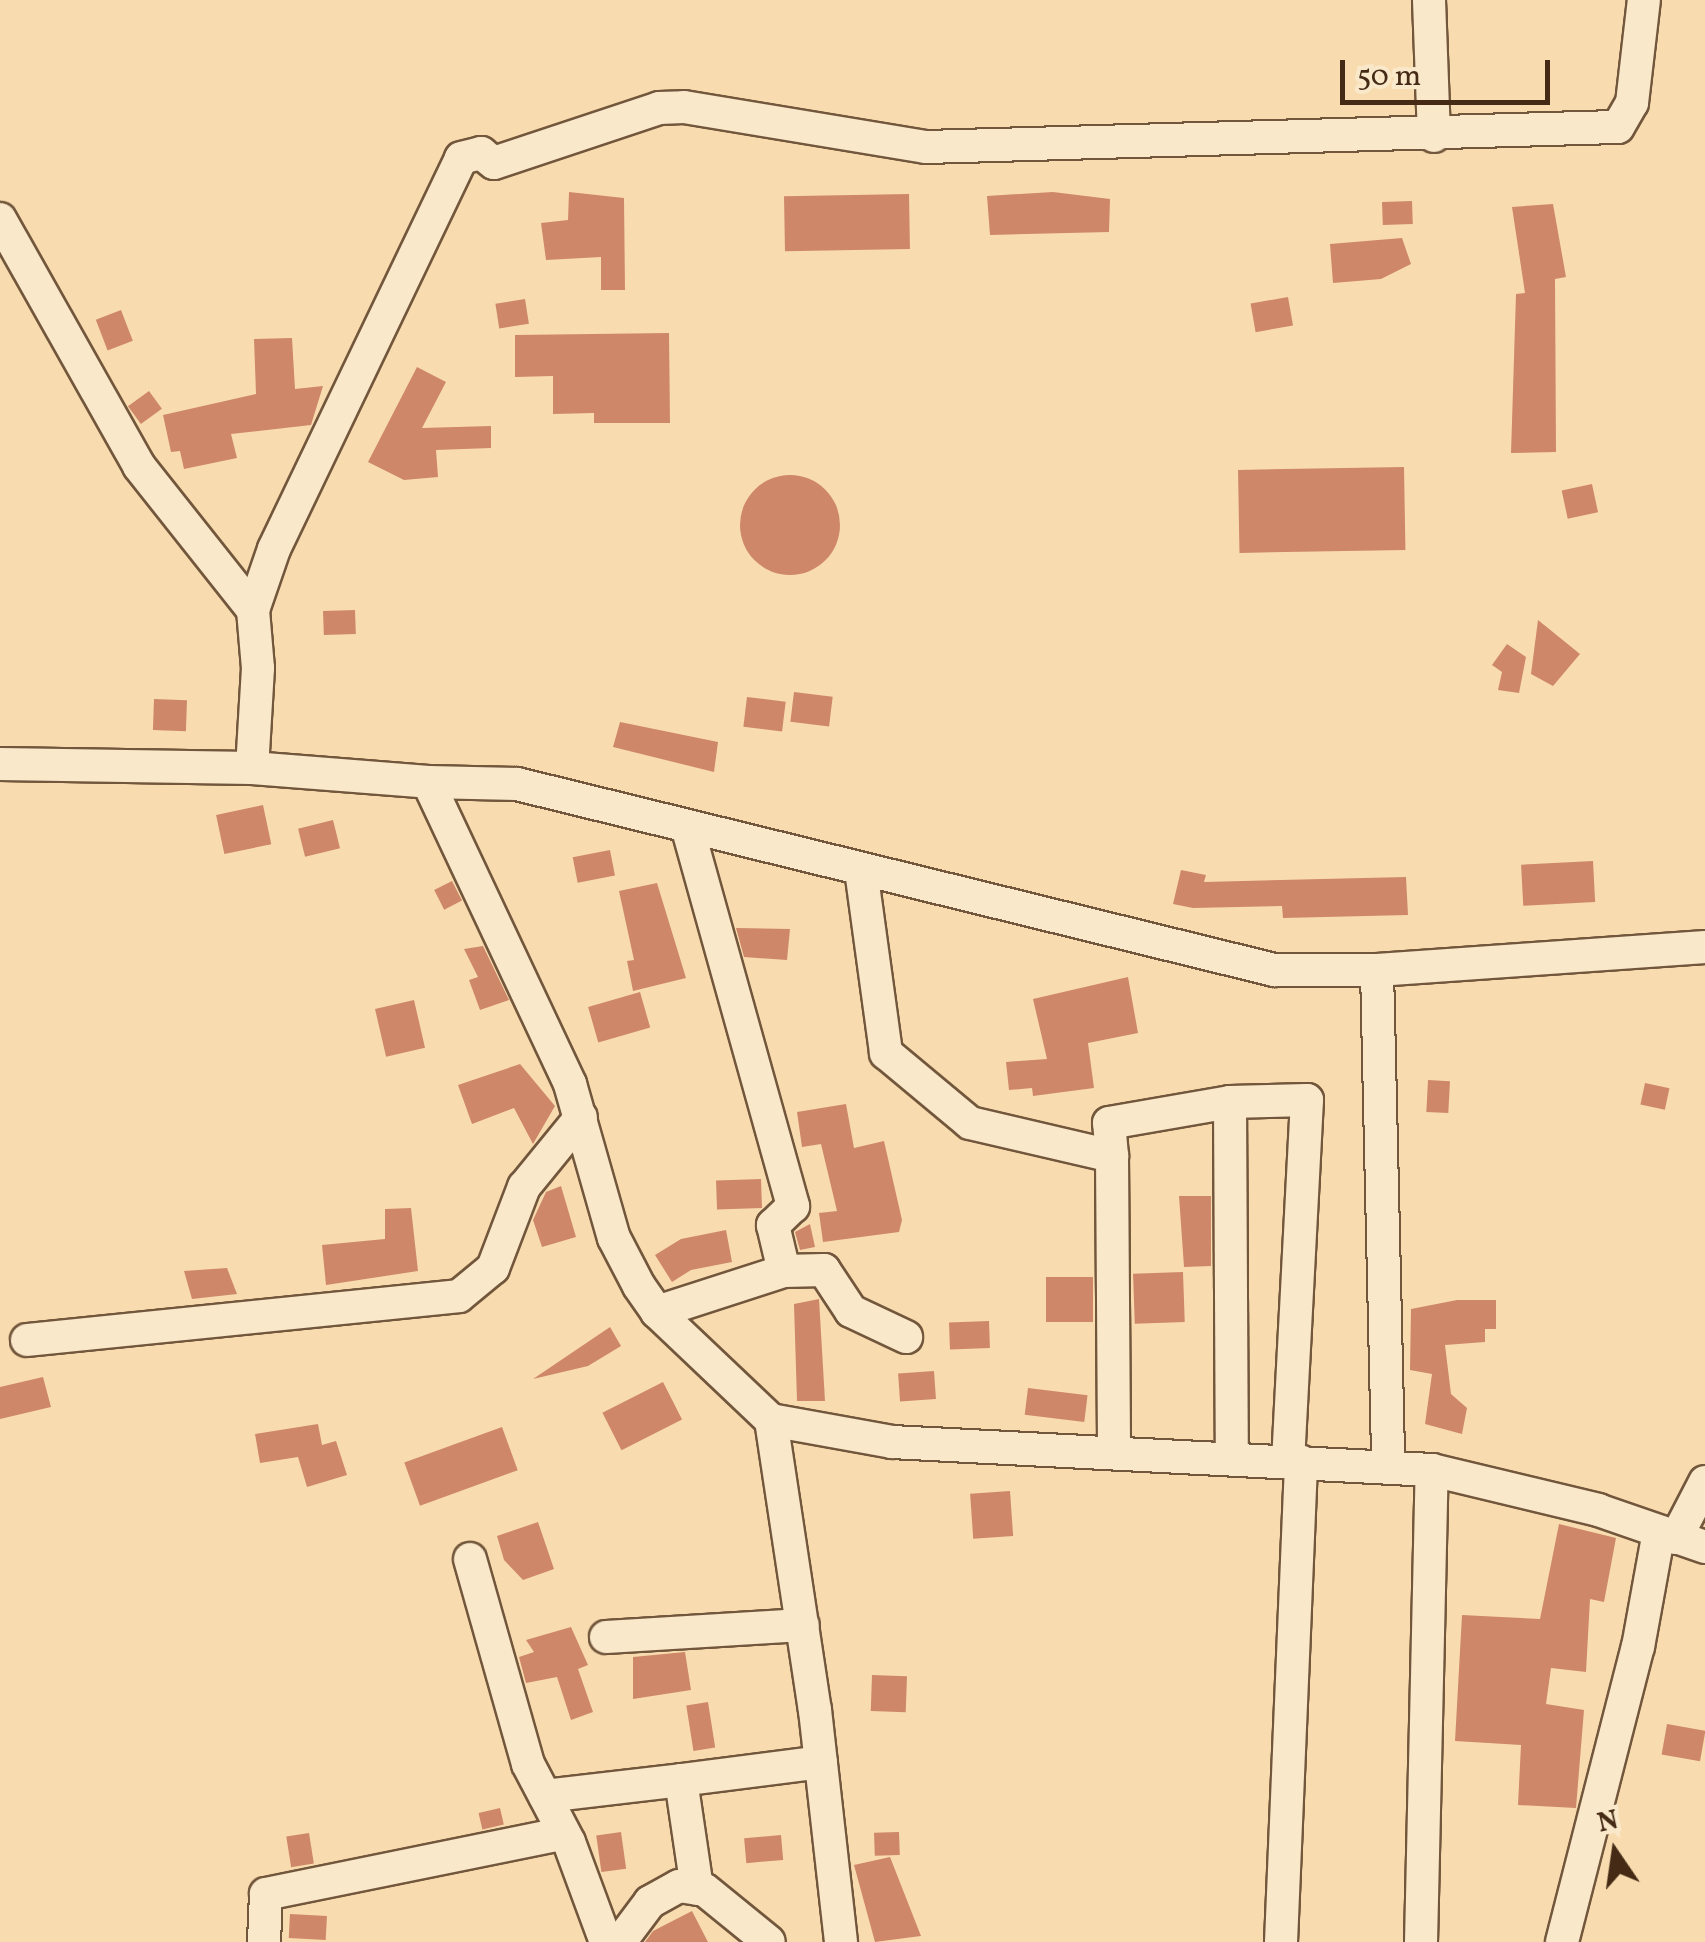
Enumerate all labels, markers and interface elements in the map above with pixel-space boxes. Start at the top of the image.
scale bar [1345,40,1555,102]
text: 50 m [1357,56,1421,98]
text: N [1594,1801,1622,1844]
north arrow [1565,1802,1665,1902]

